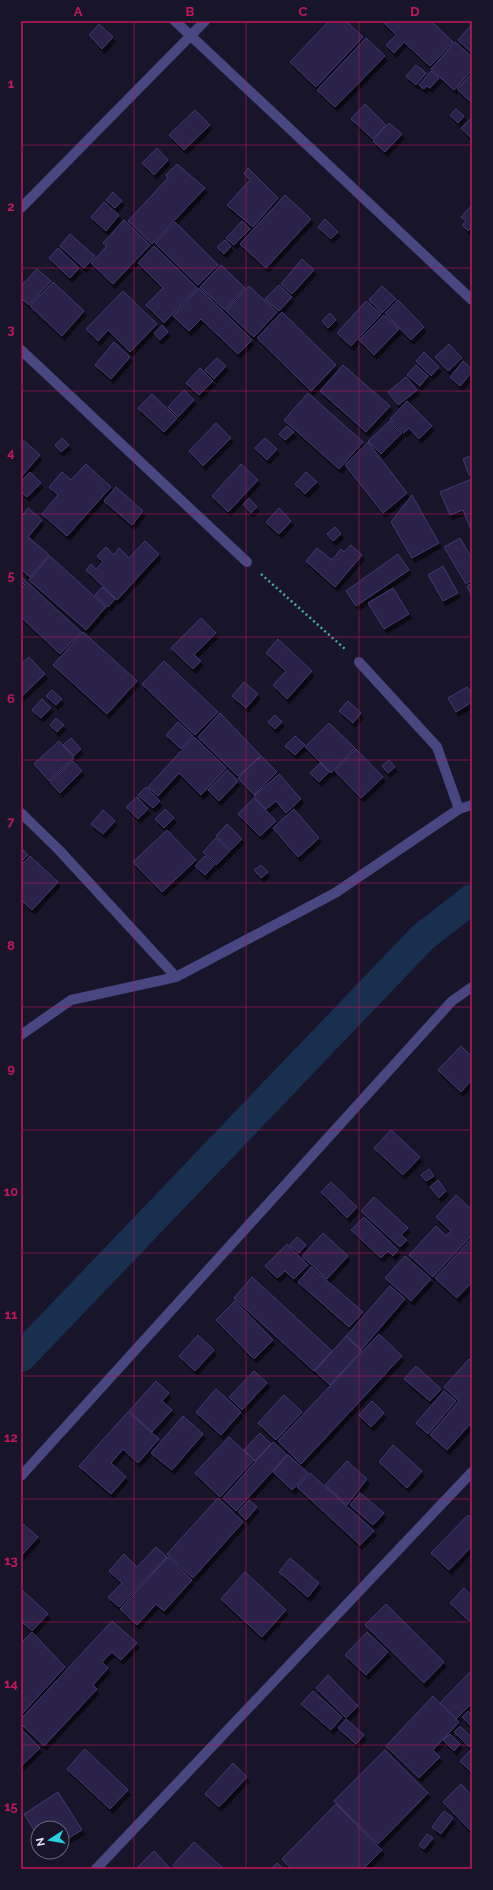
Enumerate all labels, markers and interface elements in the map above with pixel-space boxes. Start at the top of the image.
text: A [74,4,83,19]
text: B [186,4,195,19]
text: C [299,4,308,19]
text: D [410,4,420,19]
text: 1 [8,76,15,91]
text: 2 [7,199,15,214]
text: 3 [7,322,15,337]
text: 4 [7,445,15,460]
text: 5 [7,568,15,583]
text: 6 [7,691,15,706]
text: 7 [7,814,15,829]
text: 8 [7,938,15,953]
text: 9 [7,1061,15,1076]
text: 10 [4,1184,18,1199]
text: 11 [5,1307,18,1322]
text: 12 [4,1430,18,1445]
text: 13 [4,1553,18,1568]
text: 14 [4,1676,18,1691]
text: 15 [4,1799,18,1814]
north arrow [30,1820,70,1860]
text: N [33,1837,48,1847]

